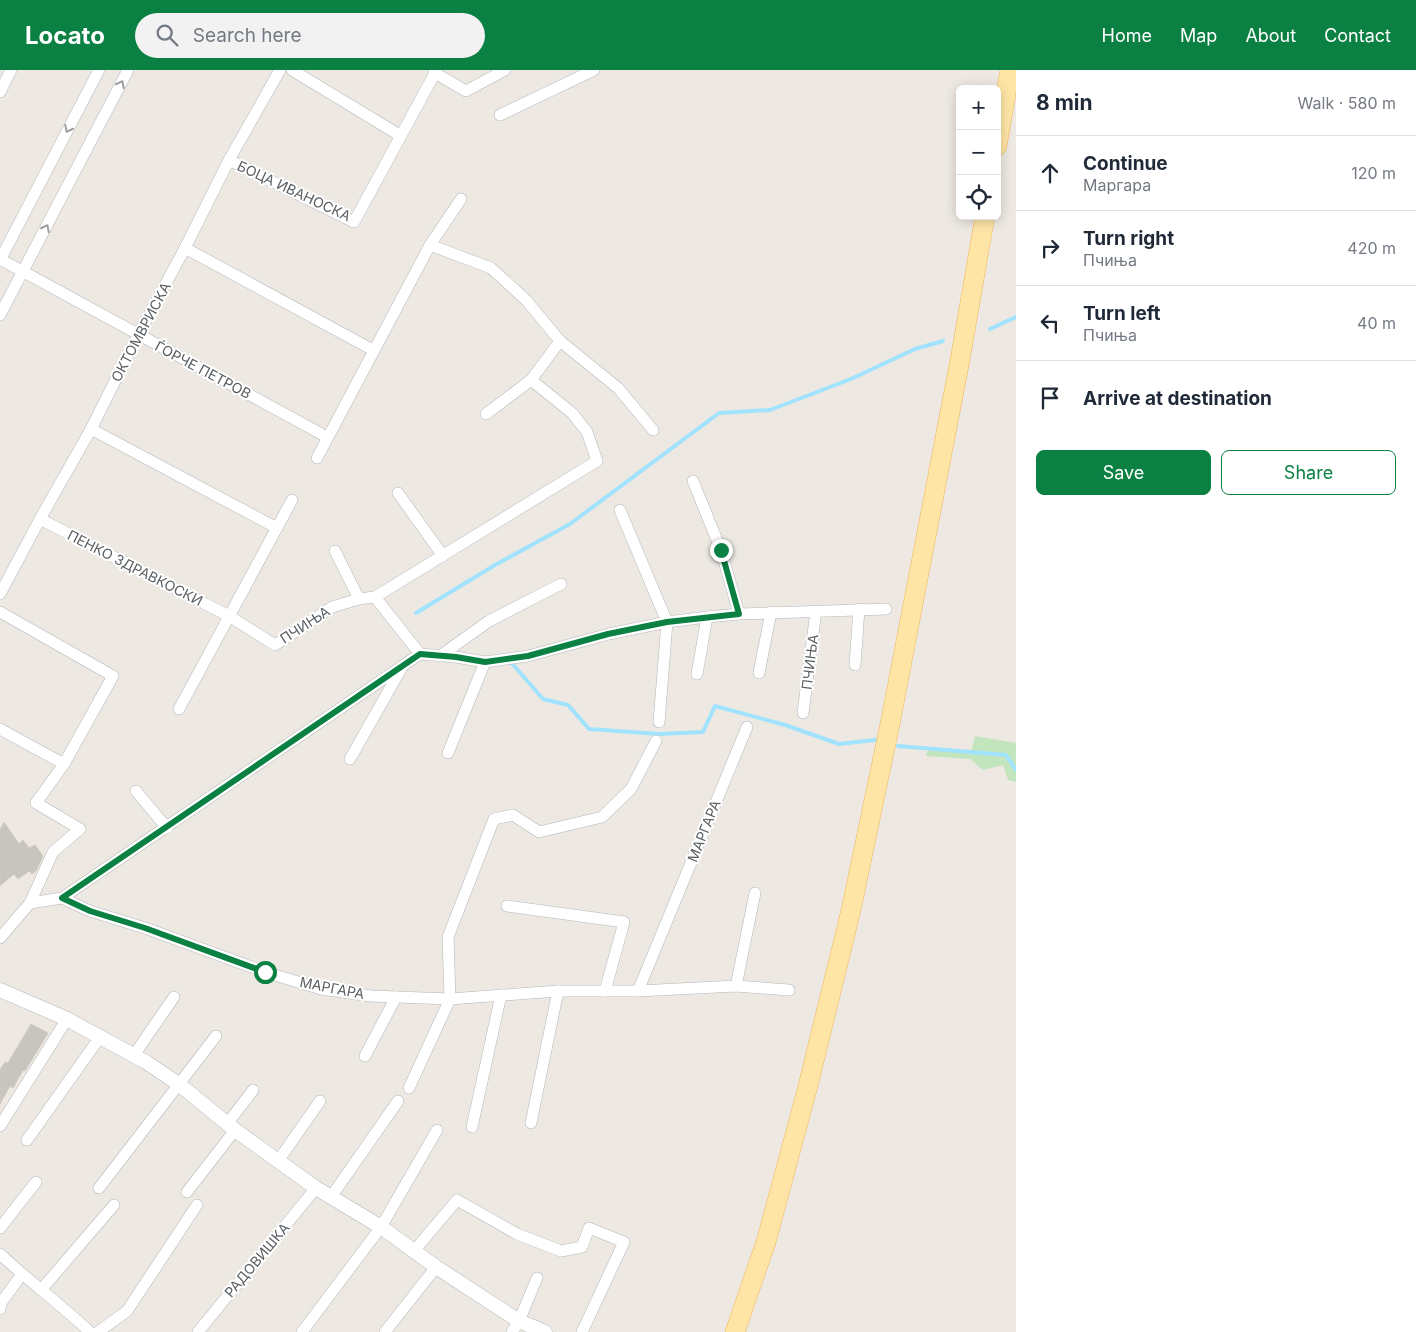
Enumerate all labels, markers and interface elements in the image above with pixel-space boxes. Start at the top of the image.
search box [135,13,485,58]
text: Locato [25,21,105,50]
icon: search [153,21,181,49]
text: Search here [193,24,301,47]
text: Home [1102,25,1152,46]
text: Map [1180,25,1217,46]
text: About [1245,25,1296,46]
text: Contact [1324,25,1391,46]
one-way arrow [115,80,125,89]
map controls [956,85,1001,220]
button: + [956,85,1001,130]
text: 8 min [1036,90,1093,115]
text: Walk · 580 m [1298,93,1396,113]
one-way arrow [64,124,74,133]
button: − [956,130,1001,175]
text: Continue [1083,152,1168,175]
street label: БОЦА ИВАНОСКА [235,157,354,224]
icon: ahead [1036,159,1064,187]
text: 120 m [1351,163,1396,183]
button: locate [956,175,1001,220]
text: Маргара [1083,175,1151,195]
one-way arrow [39,224,50,233]
text: Turn right [1083,227,1174,250]
icon: right [1036,234,1064,262]
text: 420 m [1347,238,1396,258]
text: Пчиња [1083,250,1137,270]
street label: ОКТОМВРИСКА [107,279,174,384]
text: Turn left [1083,302,1161,325]
icon: left [1036,309,1064,337]
text: 40 m [1357,313,1396,333]
text: Пчиња [1083,325,1137,345]
street label: ЃОРЧЕ ПЕТРОВ [152,337,254,402]
icon: arrive [1036,384,1064,412]
text: Arrive at destination [1083,387,1272,410]
button: Save [1036,450,1211,495]
button: Share [1221,450,1396,495]
street label: ПЕНКО ЗДРАВКОСКИ [65,526,206,609]
route end [710,539,733,562]
street label: ПЧИЊА [277,602,333,647]
street label: ПЧИЊА [798,633,821,691]
street label: МАРГАРА [683,797,724,864]
route start [254,961,277,984]
street label: МАРГАРА [298,973,366,1002]
street label: РАДОВИШКА [221,1219,293,1300]

